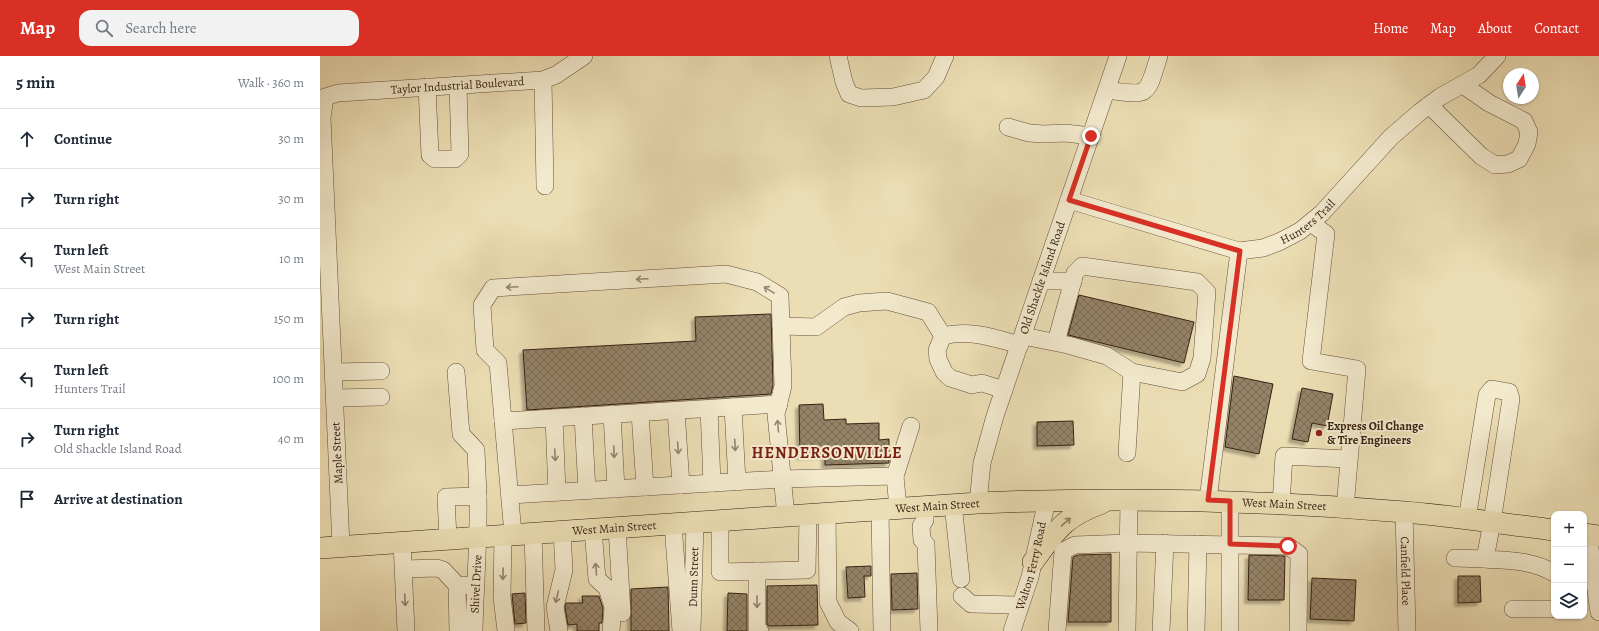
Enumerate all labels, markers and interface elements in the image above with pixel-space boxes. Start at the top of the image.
search box [79,10,359,46]
text: Map [20,15,55,41]
icon: search [93,17,115,39]
text: Search here [125,18,197,38]
text: Home [1373,19,1408,38]
text: Map [1430,19,1456,38]
text: About [1478,19,1512,38]
text: Contact [1534,19,1579,38]
north arrow [1503,68,1539,104]
text: 5 min [16,71,55,94]
street label: Taylor Industrial Boulevard [390,73,525,98]
text: Walk · 360 m [238,74,304,91]
route end [1082,127,1100,145]
icon: ahead [16,128,38,150]
text: Continue [54,129,112,149]
text: 30 m [278,130,304,147]
icon: right [16,188,38,210]
text: Turn right [54,189,119,209]
text: 30 m [278,190,304,207]
street label: Hunters Trail [1277,196,1339,248]
street label: Old Shackle Island Road [1016,219,1069,336]
text: Turn left [54,240,109,260]
icon: left [16,248,38,270]
text: 10 m [279,250,304,267]
text: West Main Street [54,260,145,277]
one-way arrow [636,276,649,283]
one-way arrow [506,283,519,291]
one-way arrow [763,285,775,293]
icon: right [16,308,38,330]
text: Turn right [54,309,119,329]
text: 150 m [274,310,304,327]
text: Turn left [54,360,109,380]
icon: left [16,368,38,390]
text: 100 m [272,370,304,387]
text: Hunters Trail [54,380,125,397]
place label: Express Oil Change & Tire Engineers [1327,418,1424,448]
text: Turn right [54,420,119,440]
one-way arrow [774,420,781,433]
street label: Maple Street [327,422,347,484]
icon: right [16,428,38,450]
marker: Express Oil Change & Tire Engineers [1314,428,1324,438]
text: 40 m [278,430,304,447]
one-way arrow [731,438,738,451]
text: Old Shackle Island Road [54,440,182,457]
one-way arrow [675,441,682,454]
district label: HENDERSONVILLE [751,442,903,464]
one-way arrow [610,445,618,458]
one-way arrow [552,448,559,461]
icon: arrive [16,488,38,510]
text: Arrive at destination [54,489,183,509]
street label: West Main Street [1241,494,1327,514]
street label: West Main Street [894,495,980,517]
map controls [1551,511,1587,619]
button: + [1551,511,1587,547]
street label: West Main Street [571,517,657,539]
one-way arrow [1061,517,1071,526]
street label: Walton Ferry Road [1011,520,1050,613]
street label: Canfield Place [1397,536,1414,606]
route start [1279,537,1297,555]
street label: Dunn Street [685,547,702,607]
button: − [1551,547,1587,583]
street label: Shivel Drive [466,554,486,614]
one-way arrow [593,563,600,576]
one-way arrow [499,567,507,580]
button: layers [1551,583,1587,619]
one-way arrow [553,590,561,603]
one-way arrow [401,593,408,606]
one-way arrow [753,595,761,608]

